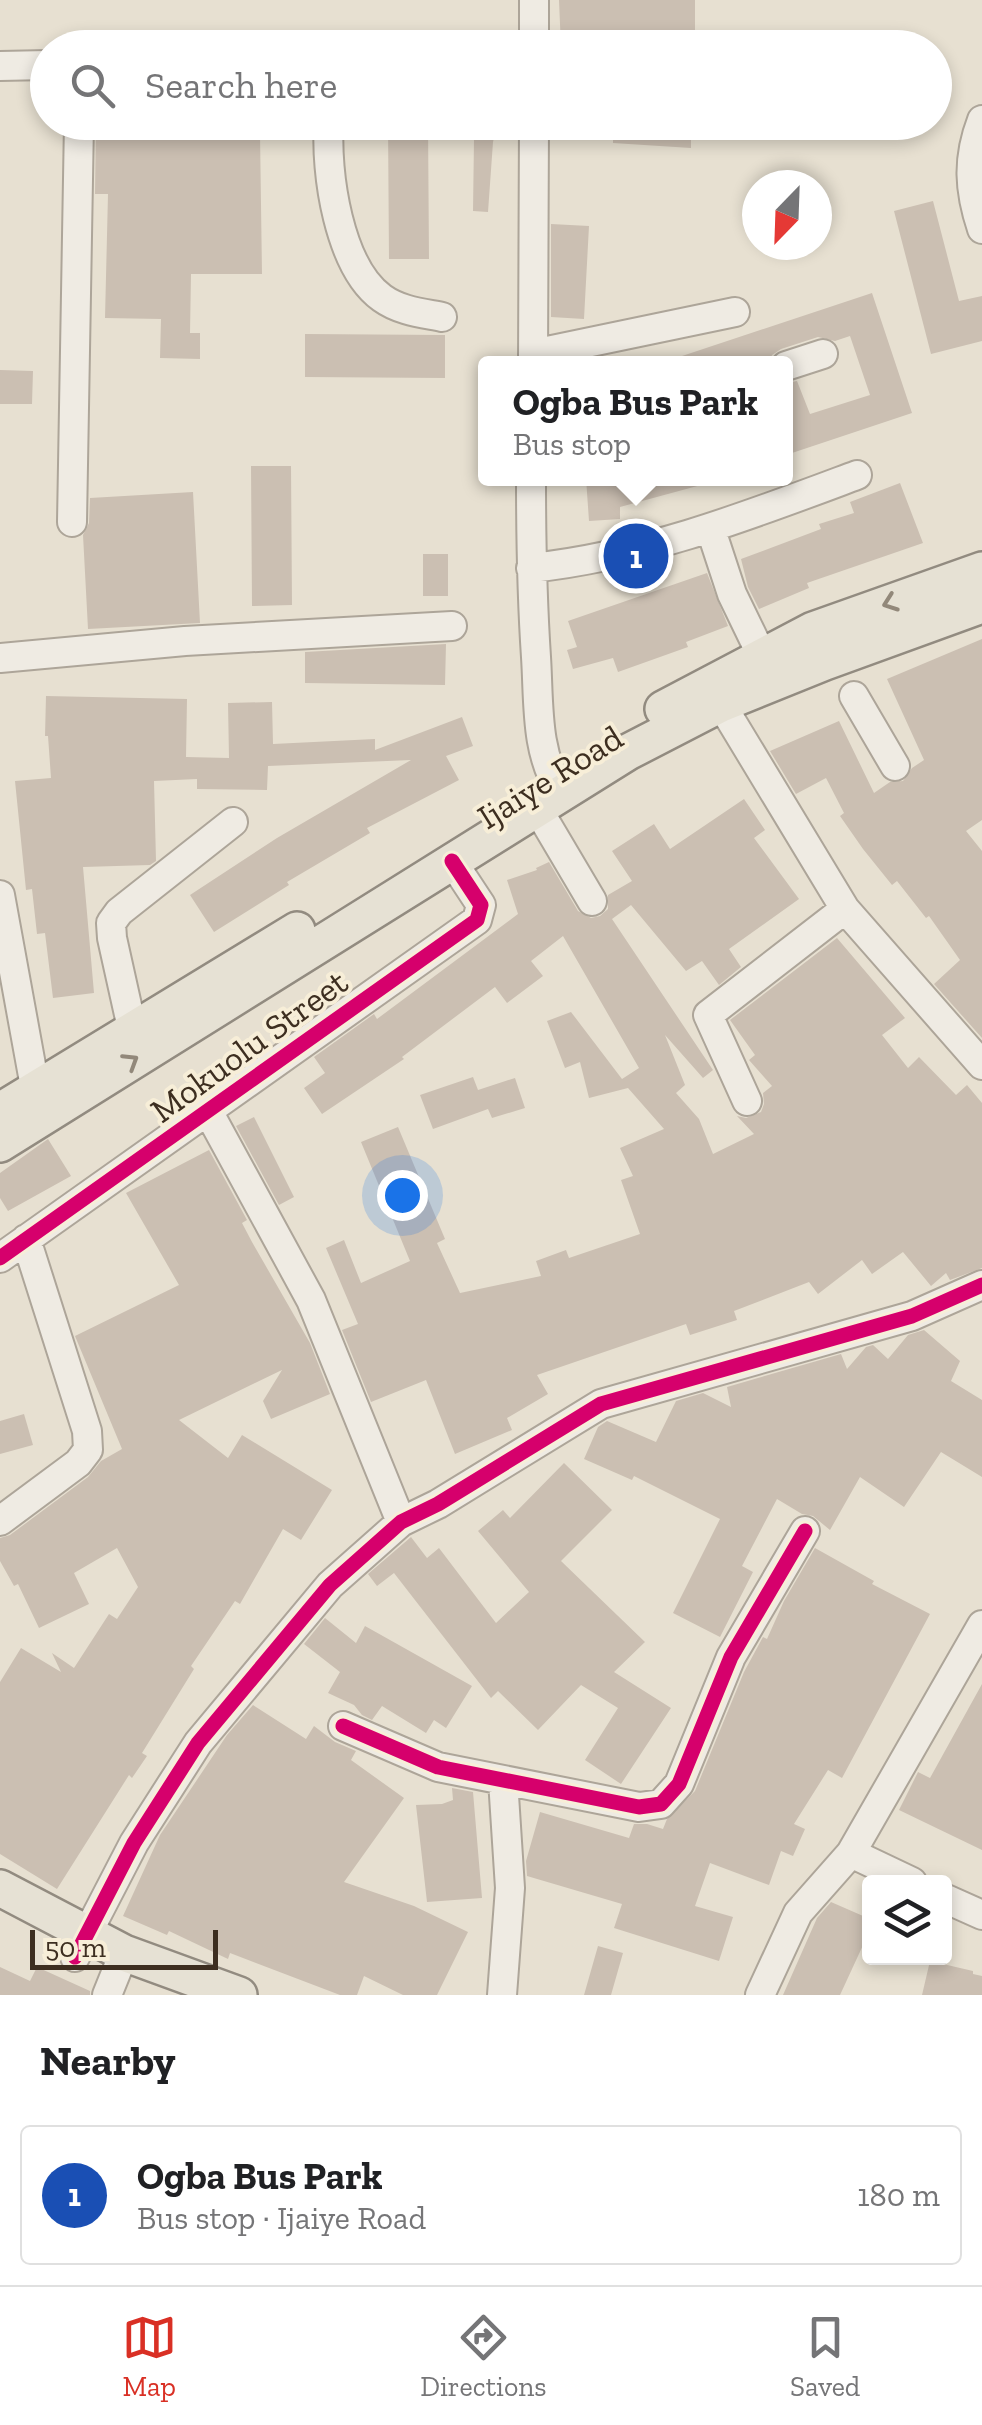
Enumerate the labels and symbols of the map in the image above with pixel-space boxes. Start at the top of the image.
north arrow [742,170,832,260]
pin: 1 [604,518,668,594]
one-way arrow [883,591,900,612]
street label: Ijaiye Road [470,716,630,838]
street label: Mokuolu Street [142,961,356,1131]
one-way arrow [120,1055,138,1074]
your location [377,1170,428,1221]
scale bar [30,1925,218,1970]

